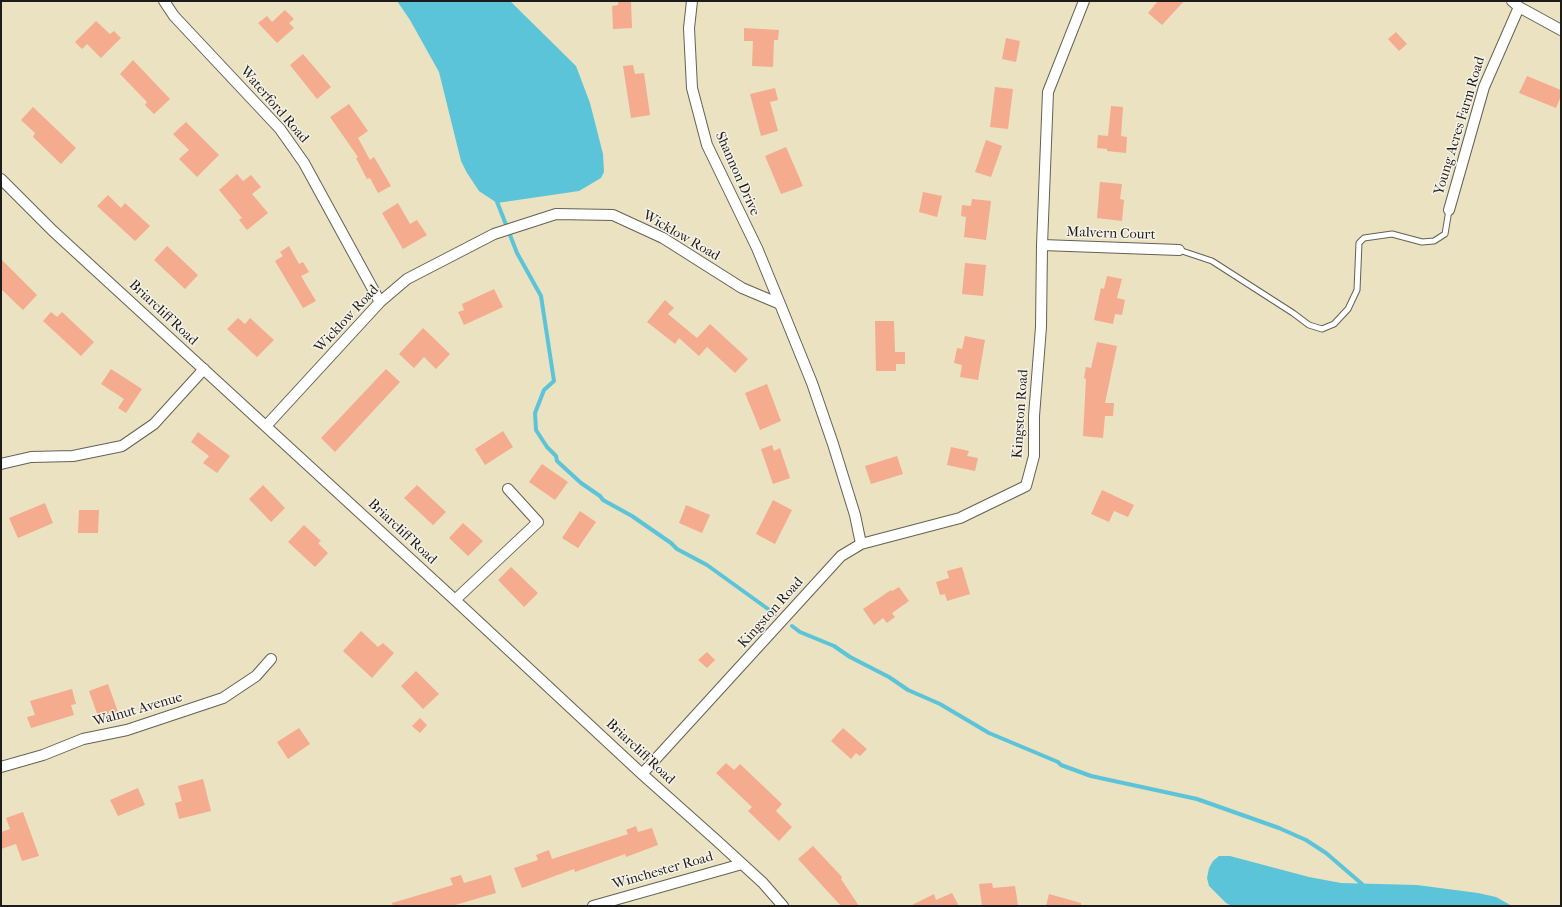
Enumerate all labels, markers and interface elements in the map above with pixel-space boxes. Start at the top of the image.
street label: Young Acres Farm Road [1431,55,1489,197]
street label: Waterford Road [236,63,312,147]
street label: Shannon Drive [711,129,763,219]
street label: Wicklow Road [639,207,723,265]
street label: Malvern Court [1066,224,1156,244]
street label: Briarcliff Road [125,277,201,349]
street label: Wicklow Road [311,282,383,356]
street label: Kingston Road [1010,369,1032,459]
street label: Briarcliff Road [364,496,440,568]
street label: Kingston Road [735,574,807,652]
street label: Walnut Avenue [91,689,185,731]
street label: Briarcliff Road [602,716,678,788]
street label: Winchester Road [611,849,715,893]

